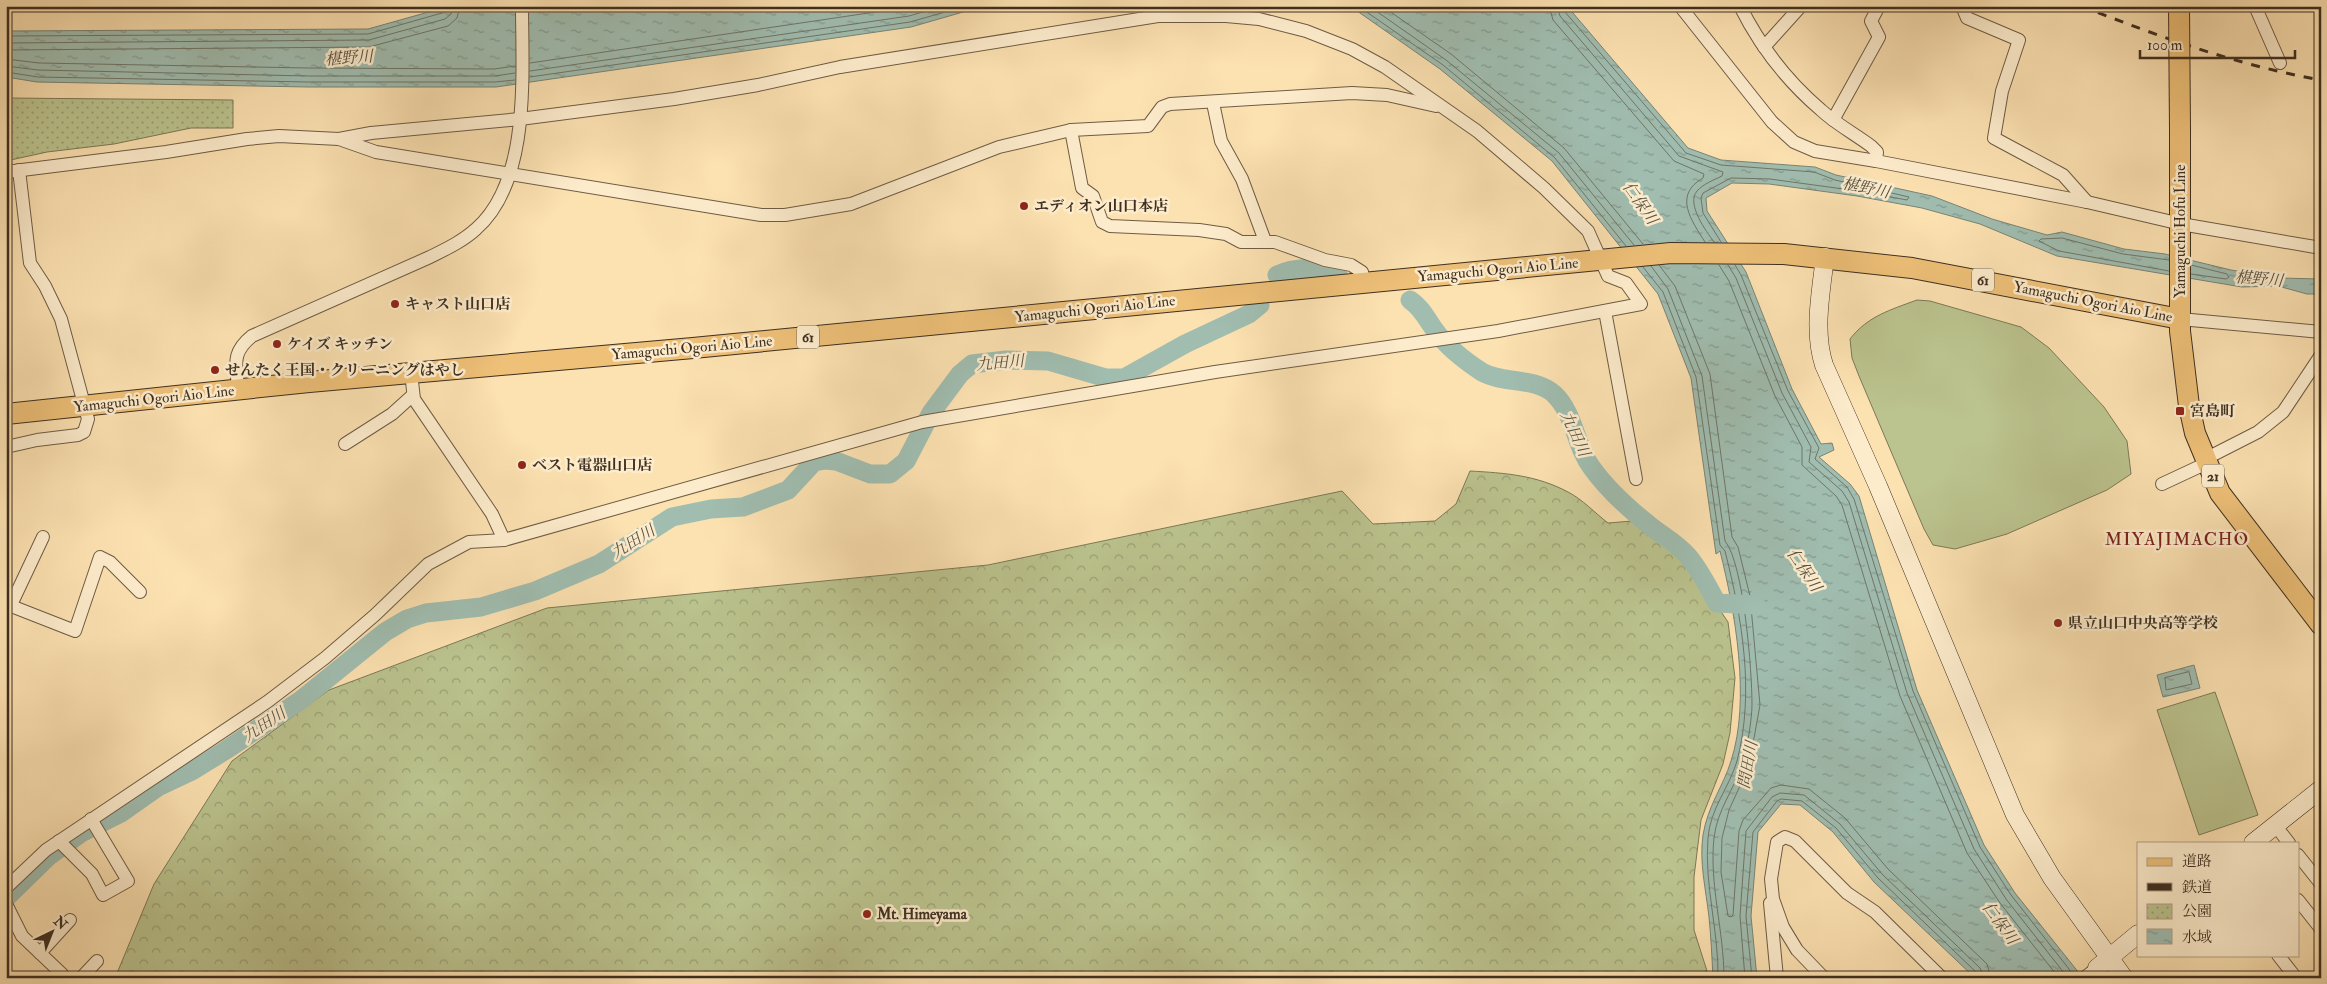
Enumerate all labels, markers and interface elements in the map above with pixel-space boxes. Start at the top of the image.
scale bar [2140,28,2294,60]
text: 100 m [2147,36,2183,55]
water label: 椹野川 [324,46,376,70]
street label: Yamaguchi Hofu Line [2171,164,2190,298]
water label: 椹野川 [1840,173,1894,203]
water label: 仁保川 [1618,178,1663,230]
place label: エディオン山口本店 [1034,197,1168,216]
marker: エディオン山口本店 [1018,200,1030,212]
street label: Yamaguchi Ogori Aio Line [1417,253,1579,287]
water label: 椹野川 [2234,267,2286,291]
road number: 61 [1972,268,1994,292]
street label: Yamaguchi Ogori Aio Line [2012,277,2174,327]
street label: Yamaguchi Ogori Aio Line [1014,291,1176,327]
place label: キャスト山口店 [405,295,510,314]
marker: キャスト山口店 [389,298,401,310]
road number: 61 [797,326,819,348]
street label: Yamaguchi Ogori Aio Line [611,331,773,365]
place label: ケイズ キッチン [287,335,393,354]
marker: ケイズ キッチン [271,338,283,350]
water label: 九田川 [975,351,1027,375]
place label: せんたく王国・クリーニングはやし [225,361,465,380]
marker: せんたく王国・クリーニングはやし [209,364,221,376]
street label: Yamaguchi Ogori Aio Line [73,381,235,417]
place label: 宮島町 [2190,402,2235,421]
marker: 宮島町 [2174,405,2186,417]
water label: 九田川 [1556,408,1595,462]
place label: ベスト電器山口店 [532,456,652,475]
marker: ベスト電器山口店 [516,459,528,471]
road number: 21 [2202,464,2224,488]
water label: 九田川 [607,520,660,563]
district label: MIYAJIMACHO [2105,528,2249,551]
water label: 仁保川 [1782,545,1827,597]
place label: 県立山口中央高等学校 [2068,614,2218,633]
marker: 県立山口中央高等学校 [2052,617,2064,629]
water label: 九田川 [239,702,291,747]
water label: 問田川 [1734,738,1762,790]
legend [2137,842,2300,956]
text: 道路 [2182,852,2212,871]
text: 鉄道 [2182,878,2212,897]
water label: 仁保川 [1978,898,2023,950]
text: 公園 [2182,902,2212,921]
place label: Mt. Himeyama [876,905,968,925]
north arrow [28,906,78,956]
marker: Mt. Himeyama [861,908,873,920]
text: N [49,912,71,934]
text: 水域 [2182,928,2212,947]

